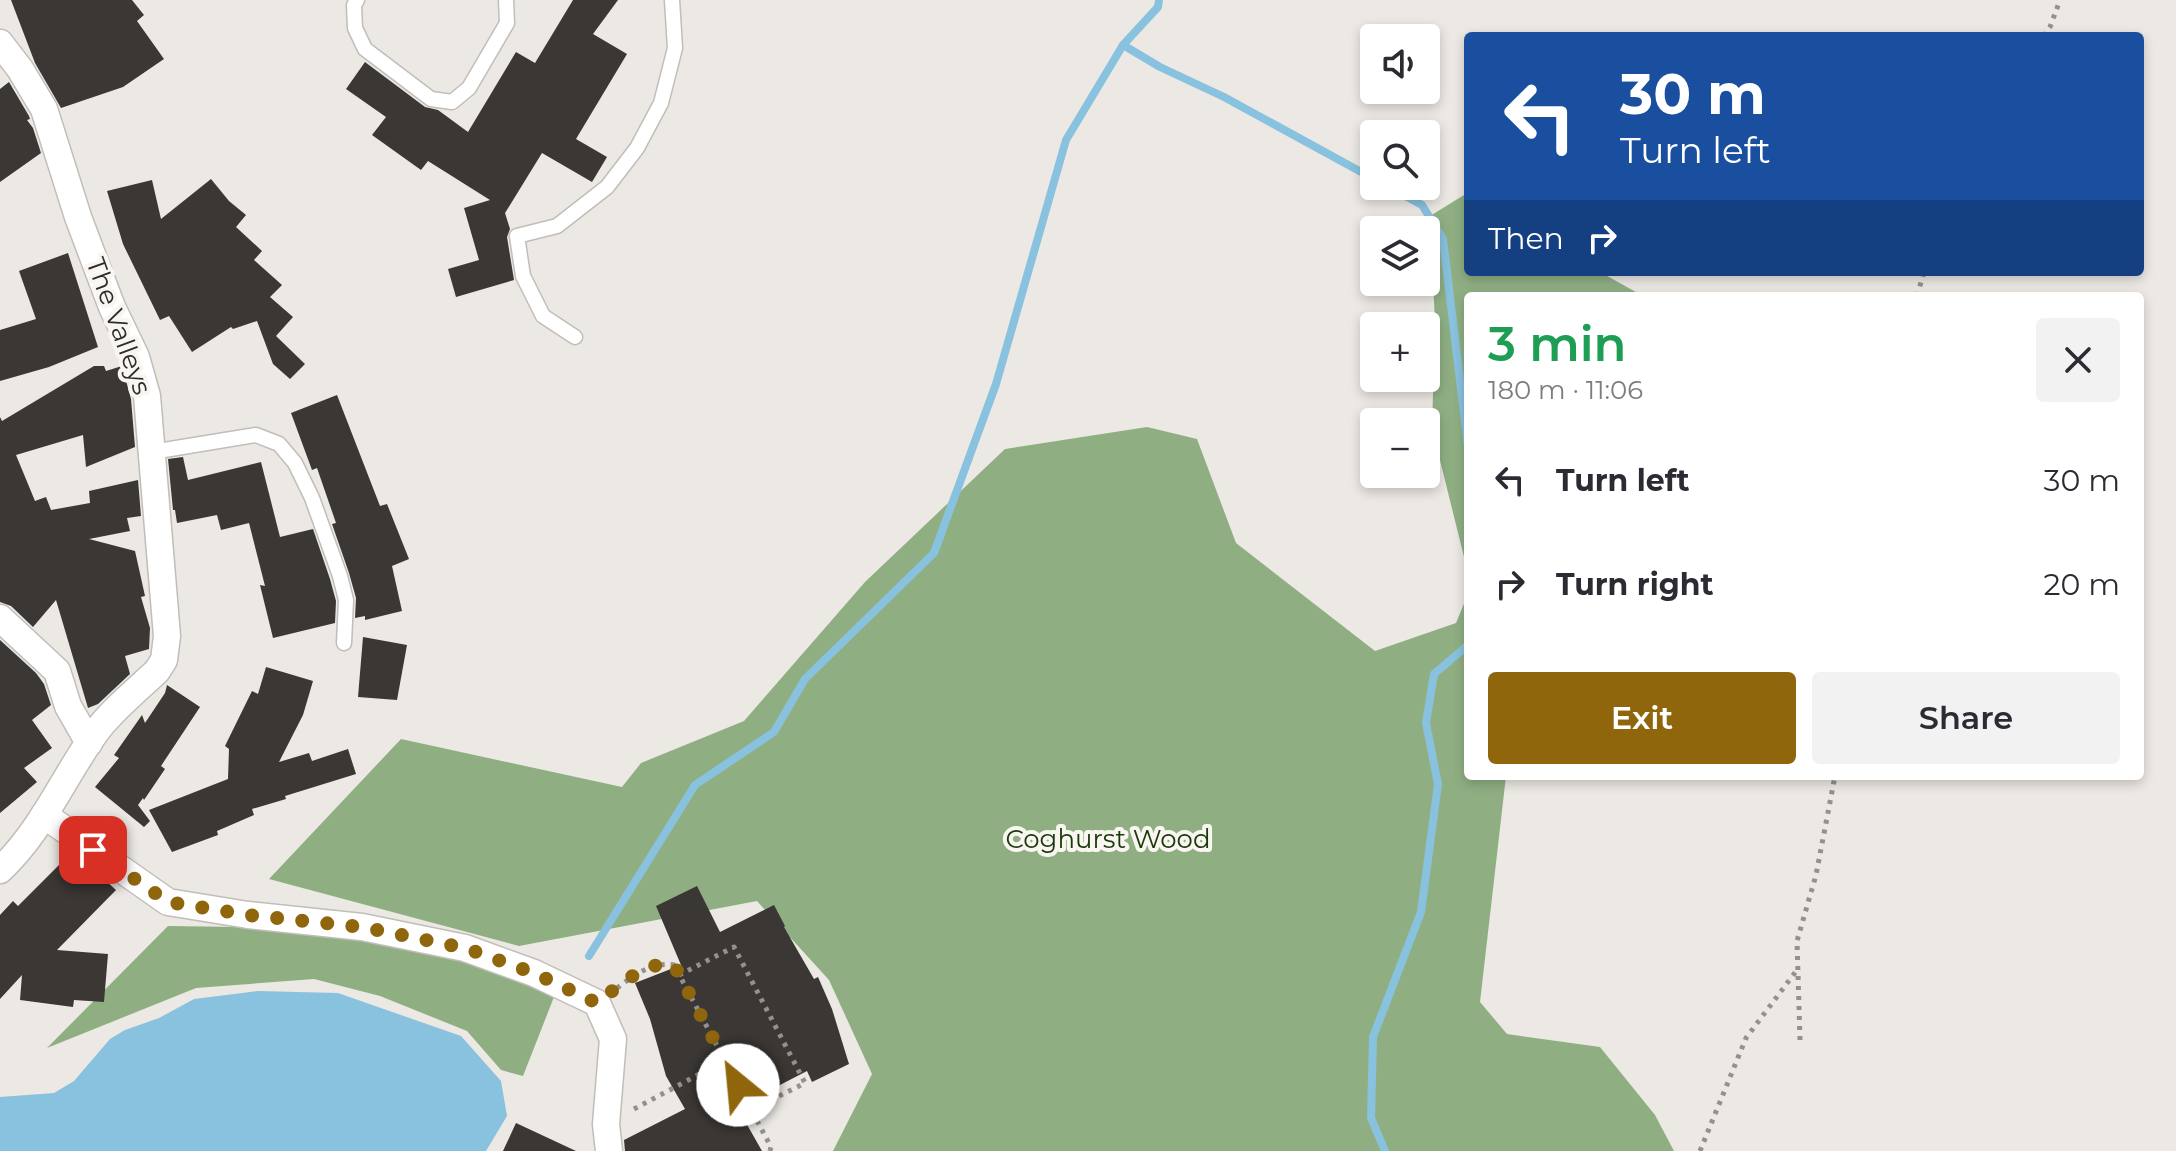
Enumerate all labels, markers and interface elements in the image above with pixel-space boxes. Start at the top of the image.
map controls [1360,24,1440,488]
button: sound [1360,24,1440,104]
text: 30 m [1620,60,1766,128]
icon: left [1488,64,1592,168]
button: search [1360,120,1440,200]
text: Turn left [1620,128,1771,172]
button: layers [1360,216,1440,296]
icon: right [1580,216,1624,260]
text: Then [1488,220,1564,257]
street label: The Valleys [79,253,159,399]
button: + [1360,312,1440,392]
text: 3 min [1488,315,1626,373]
button: close [2036,318,2120,402]
text: 180 m · 11:06 [1488,374,1643,406]
button: − [1360,408,1440,488]
icon: left [1488,458,1532,502]
text: Turn left [1556,462,1689,499]
text: 30 m [2044,462,2120,499]
icon: right [1488,562,1532,606]
text: Turn right [1556,566,1713,603]
text: 20 m [2043,566,2120,603]
button: Exit [1488,672,1796,764]
button: Share [1812,672,2120,764]
pin [59,816,127,884]
park label: Coghurst Wood [1005,823,1211,855]
icon: arrive [71,828,115,872]
position arrow [696,1043,780,1127]

